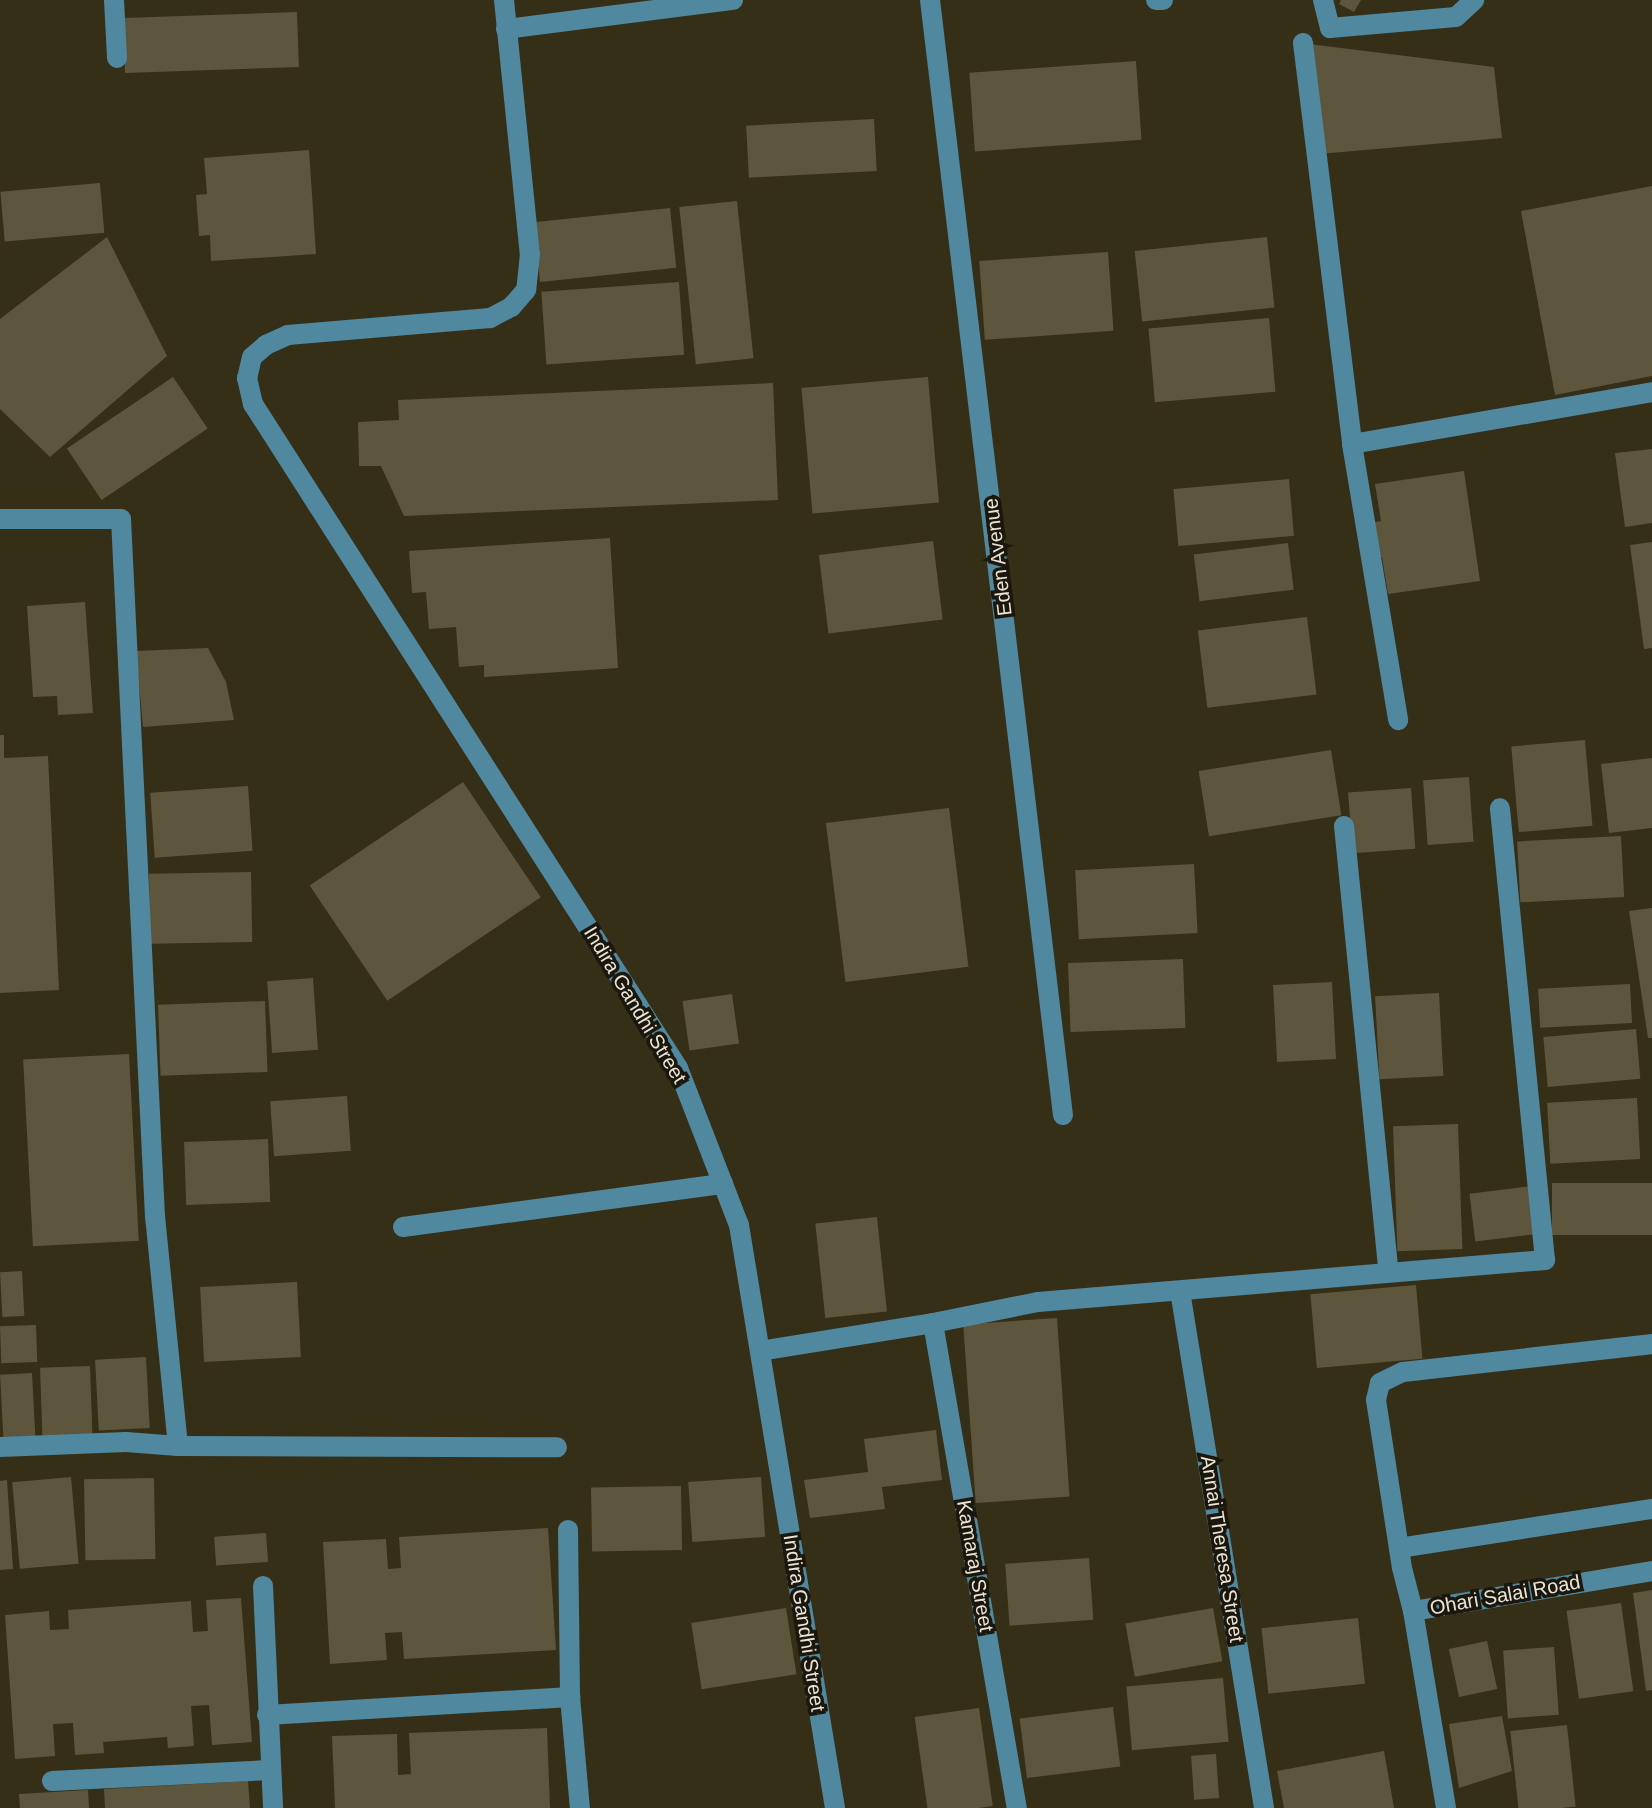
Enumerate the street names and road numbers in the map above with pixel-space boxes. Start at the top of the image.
street label: Eden Avenue [979,496,1017,618]
street label: Indira Gandhi Street [579,922,691,1088]
street label: Annai Theresa Street [1195,1454,1249,1644]
street label: Kamaraj Street [952,1498,998,1634]
street label: Indira Gandhi Street [778,1533,830,1713]
street label: Ohari Salai Road [1428,1570,1582,1620]

